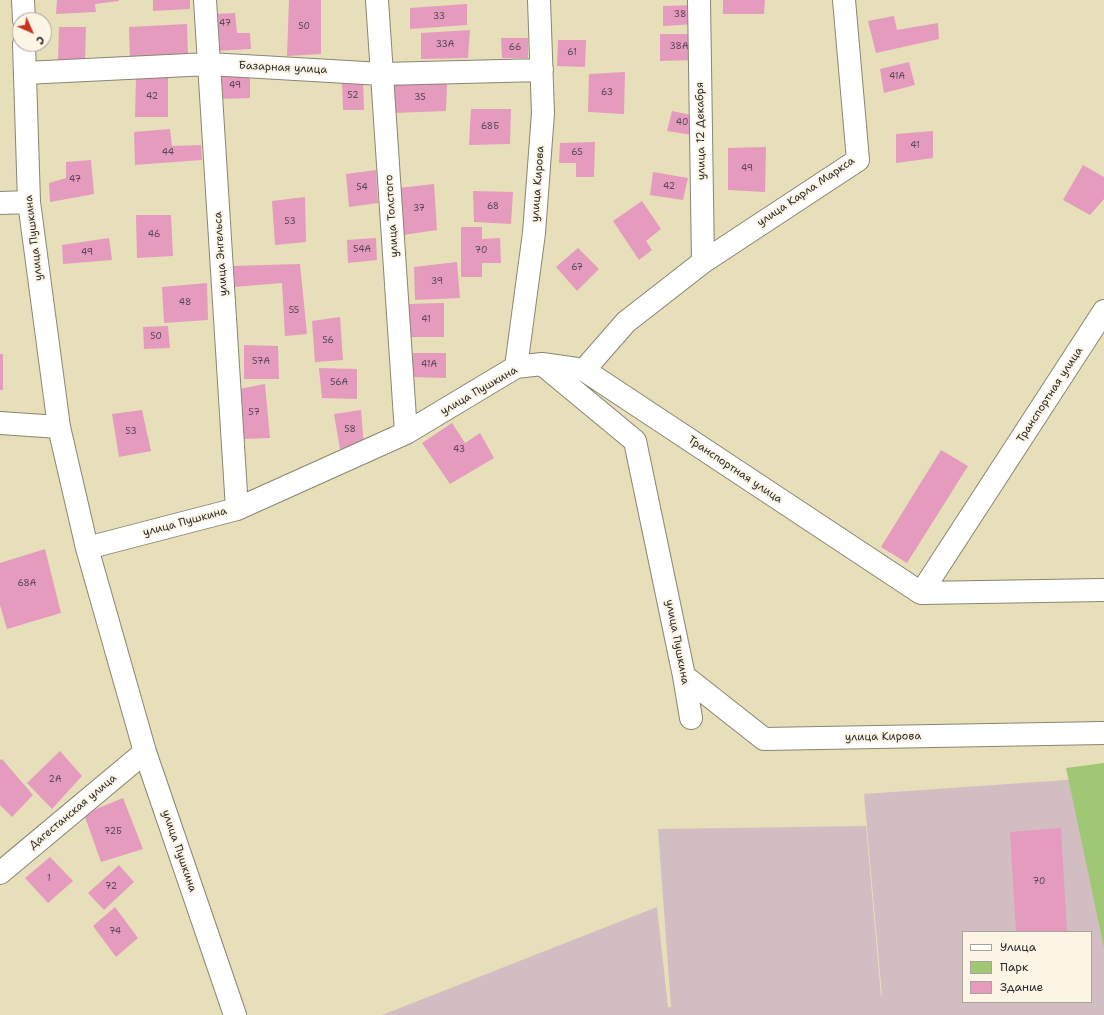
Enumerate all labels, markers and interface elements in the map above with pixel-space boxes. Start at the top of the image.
house number: 38 [674,10,686,20]
north arrow [12,12,52,52]
house number: 33 [433,12,445,22]
house number: 47 [219,19,231,29]
house number: 50 [298,22,310,32]
text: С [32,32,48,48]
house number: 33А [436,40,454,50]
house number: 38А [670,42,688,52]
house number: 66 [509,43,521,53]
house number: 61 [567,48,577,58]
street label: Базарная улица [238,59,328,77]
house number: 41А [889,72,905,82]
house number: 49 [229,81,241,91]
street label: улица 12 Декабря [694,82,708,180]
house number: 63 [601,88,613,98]
house number: 52 [347,91,359,101]
house number: 42 [146,92,158,102]
house number: 35 [414,93,426,103]
house number: 40 [676,118,688,128]
house number: 68Б [481,122,499,132]
house number: 41 [910,141,920,151]
street label: улица Кирова [529,145,547,223]
house number: 44 [162,148,174,158]
house number: 65 [571,148,583,158]
street label: улица Карла Маркса [755,154,857,230]
house number: 49 [741,164,753,174]
street label: улица Толстого [383,174,401,258]
house number: 47 [69,175,81,185]
house number: 42 [663,182,675,192]
house number: 54 [356,183,368,193]
street label: улица Пушкина [22,194,46,282]
house number: 68 [487,202,499,212]
house number: 37 [413,204,425,214]
street label: улица Энгельса [211,211,231,297]
house number: 53 [284,217,296,227]
house number: 46 [148,230,160,240]
house number: 54А [353,245,371,255]
house number: 70 [475,246,487,256]
house number: 49 [81,248,93,258]
house number: 67 [571,263,583,273]
house number: 39 [431,277,443,287]
house number: 48 [179,298,191,308]
house number: 55 [289,306,299,316]
house number: 41 [421,315,431,325]
house number: 50 [150,332,162,342]
house number: 56 [322,336,334,346]
street label: Транспортная улица [1014,345,1086,445]
house number: 57А [252,357,270,367]
house number: 41А [421,360,437,370]
street label: улица Пушкина [438,364,520,418]
house number: 56А [330,378,348,388]
house number: 57 [248,408,260,418]
house number: 58 [344,425,356,435]
house number: 53 [125,427,137,437]
street label: Транспортная улица [685,433,785,507]
house number: 43 [453,445,465,455]
street label: улица Пушкина [142,504,228,540]
house number: 68А [18,579,36,589]
street label: улица Пушкина [662,598,692,686]
street label: улица Кирова [845,730,921,744]
street label: Дагестанская улица [27,772,119,852]
house number: 2А [49,775,61,785]
street label: улица Пушкина [159,808,199,894]
house number: 72Б [104,827,122,837]
house number: 1 [47,874,51,884]
house number: 70 [1033,877,1045,887]
house number: 72 [105,882,117,892]
house number: 74 [109,927,121,937]
legend [962,931,1092,1003]
text: Улица [1000,939,1036,955]
text: Парк [1000,959,1028,975]
text: Здание [1000,979,1043,995]

